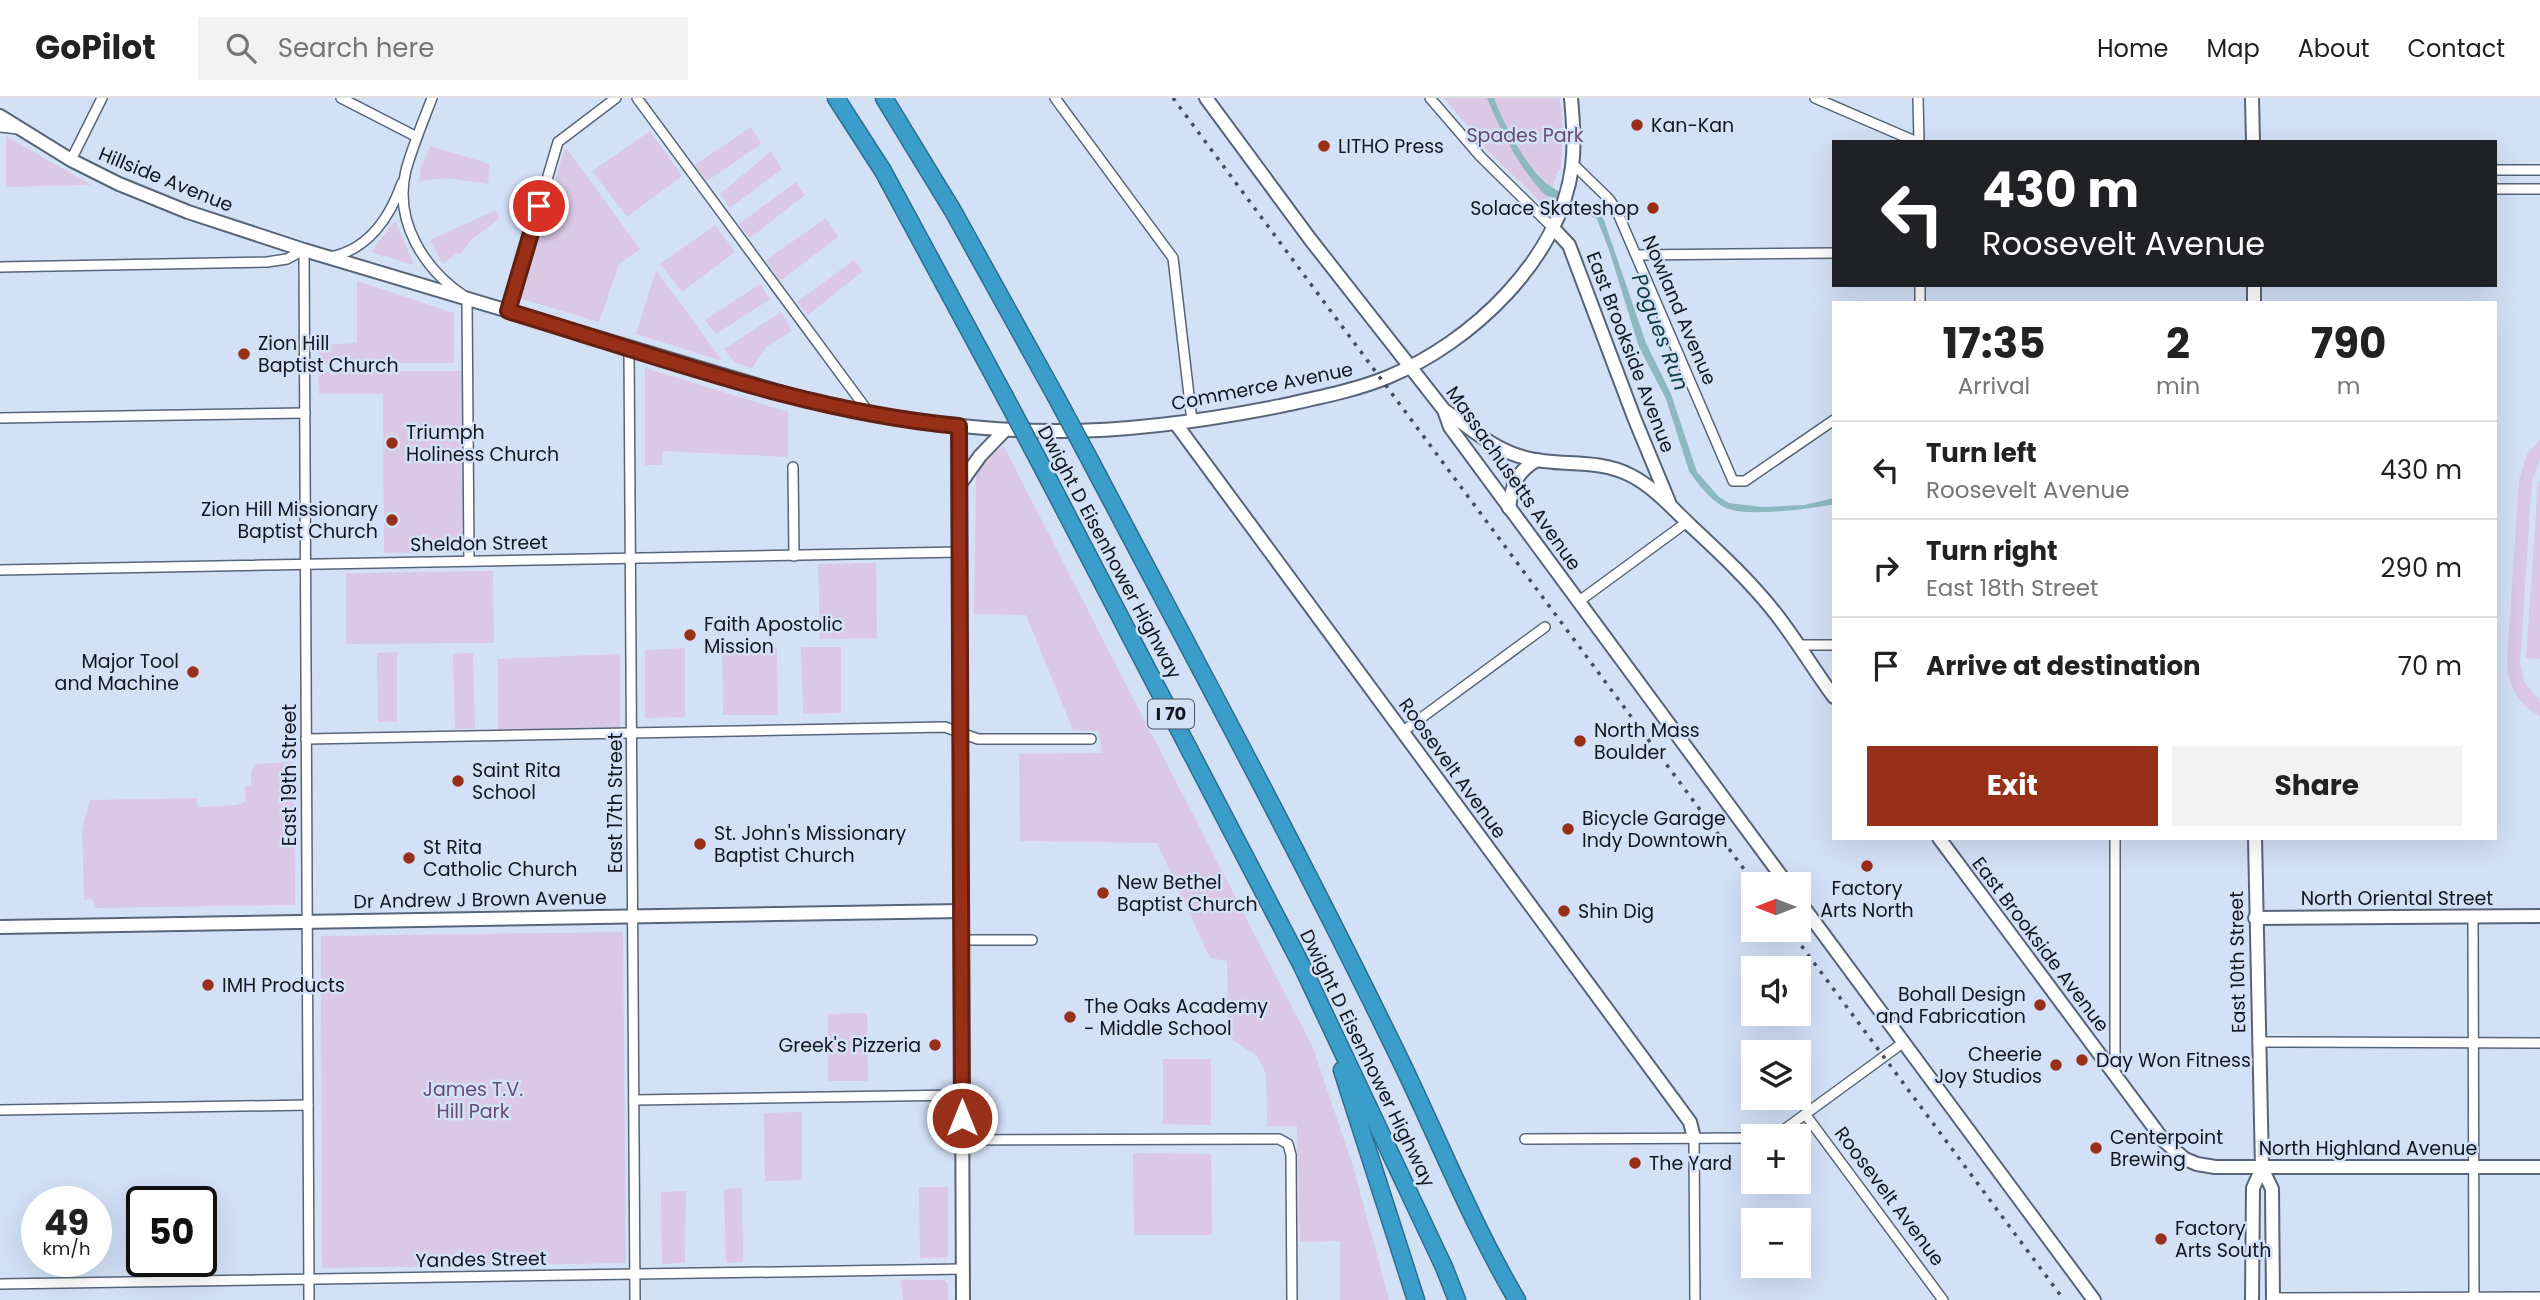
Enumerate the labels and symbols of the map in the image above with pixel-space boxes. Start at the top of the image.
place label: Kan-Kan [1651,112,1734,139]
marker: Kan-Kan [1629,117,1645,133]
park label: Spades Park [1466,122,1584,149]
place label: LITHO Press [1338,133,1444,160]
marker: LITHO Press [1316,138,1332,154]
street label: Hillside Avenue [95,140,237,219]
pin [509,176,569,236]
place label: Solace Skateshop [1470,195,1639,222]
marker: Solace Skateshop [1645,200,1661,216]
street label: Nowland Avenue [1636,231,1723,389]
street label: East Brookside Avenue [1580,248,1681,456]
water label: Pogues Run [1625,269,1696,394]
place label: Zion Hill Baptist Church [258,330,399,379]
marker: Zion Hill Baptist Church [236,346,252,362]
street label: Commerce Avenue [1169,356,1355,417]
street label: Massachusetts Avenue [1440,381,1588,576]
place label: Triumph Holiness Church [406,419,559,468]
street label: Dwight D Eisenhower Highway [1031,421,1188,684]
marker: Triumph Holiness Church [384,435,400,451]
place label: Zion Hill Missionary Baptist Church [201,496,378,545]
marker: Zion Hill Missionary Baptist Church [384,512,400,528]
street label: Sheldon Street [410,529,548,558]
place label: Faith Apostolic Mission [704,611,843,660]
marker: Faith Apostolic Mission [682,627,698,643]
place label: Major Tool and Machine [55,648,179,697]
marker: Major Tool and Machine [185,664,201,680]
street label: Roosevelt Avenue [1392,692,1513,844]
road number: I 70 [1148,700,1194,728]
street label: East 19th Street [276,704,303,846]
place label: North Mass Boulder [1594,717,1700,766]
street label: East 17th Street [602,733,629,873]
marker: North Mass Boulder [1572,733,1588,749]
place label: Saint Rita School [472,757,561,806]
marker: Saint Rita School [450,773,466,789]
place label: Bicycle Garage Indy Downtown [1582,805,1728,854]
place label: St. John's Missionary Baptist Church [714,820,906,869]
marker: Bicycle Garage Indy Downtown [1560,821,1576,837]
place label: St Rita Catholic Church [423,834,577,883]
marker: St. John's Missionary Baptist Church [692,836,708,852]
marker: St Rita Catholic Church [401,850,417,866]
street label: East Brookside Avenue [1966,851,2115,1037]
marker: Factory Arts North [1859,858,1875,874]
place label: New Bethel Baptist Church [1117,869,1258,918]
north arrow [1741,872,1811,942]
place label: Factory Arts North [1820,875,1914,924]
street label: Dr Andrew J Brown Avenue [353,884,607,915]
marker: New Bethel Baptist Church [1095,885,1111,901]
street label: North Oriental Street [2301,885,2493,912]
street label: East 10th Street [2223,891,2252,1033]
place label: Shin Dig [1578,898,1654,925]
marker: Shin Dig [1556,903,1572,919]
street label: Dwight D Eisenhower Highway [1293,925,1442,1192]
place label: IMH Products [222,972,345,999]
marker: IMH Products [200,977,216,993]
place label: Bohall Design and Fabrication [1876,981,2026,1030]
place label: The Oaks Academy - Middle School [1084,993,1268,1042]
marker: Bohall Design and Fabrication [2032,997,2048,1013]
marker: The Oaks Academy - Middle School [1062,1009,1078,1025]
place label: Greek's Pizzeria [778,1032,921,1059]
marker: Greek's Pizzeria [927,1037,943,1053]
place label: Cheerie Joy Studios [1934,1041,2042,1090]
place label: Day Won Fitness [2096,1047,2251,1074]
marker: Day Won Fitness [2074,1052,2090,1068]
marker: Cheerie Joy Studios [2048,1057,2064,1073]
park label: James T.V. Hill Park [423,1076,523,1125]
position arrow [925,1081,999,1155]
street label: Roosevelt Avenue [1828,1121,1951,1272]
place label: Centerpoint Brewing [2110,1124,2223,1173]
street label: North Highland Avenue [2259,1135,2477,1162]
marker: Centerpoint Brewing [2088,1140,2104,1156]
place label: The Yard [1649,1150,1732,1177]
marker: The Yard [1627,1155,1643,1171]
speed limit sign: 50 [126,1186,217,1277]
place label: Factory Arts South [2175,1215,2271,1264]
marker: Factory Arts South [2153,1231,2169,1247]
street label: Yandes Street [415,1245,547,1274]

